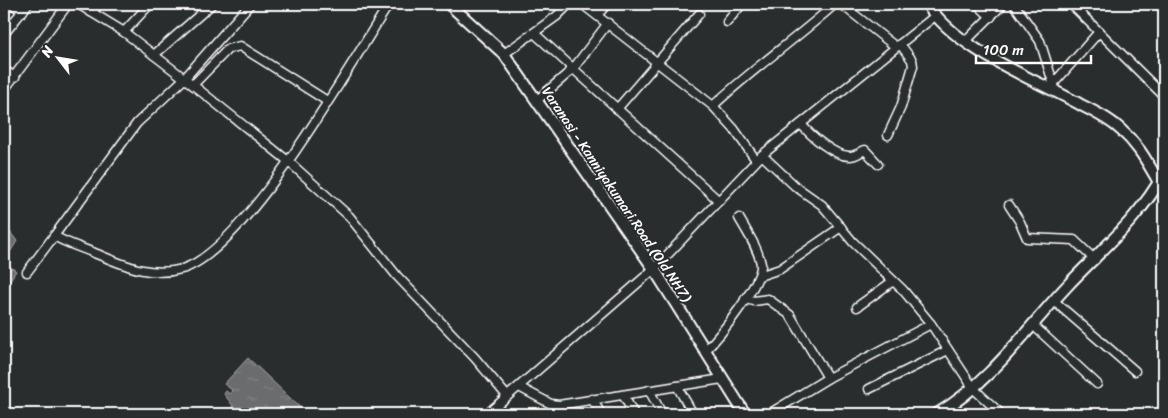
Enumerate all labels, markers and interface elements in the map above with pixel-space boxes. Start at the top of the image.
north arrow [32,32,82,82]
scale bar [976,32,1090,64]
text: 100 m [983,37,1024,63]
text: N [34,41,61,63]
street label: Varanasi - Kanniyakumari Road (Old NH7) [535,82,699,308]

